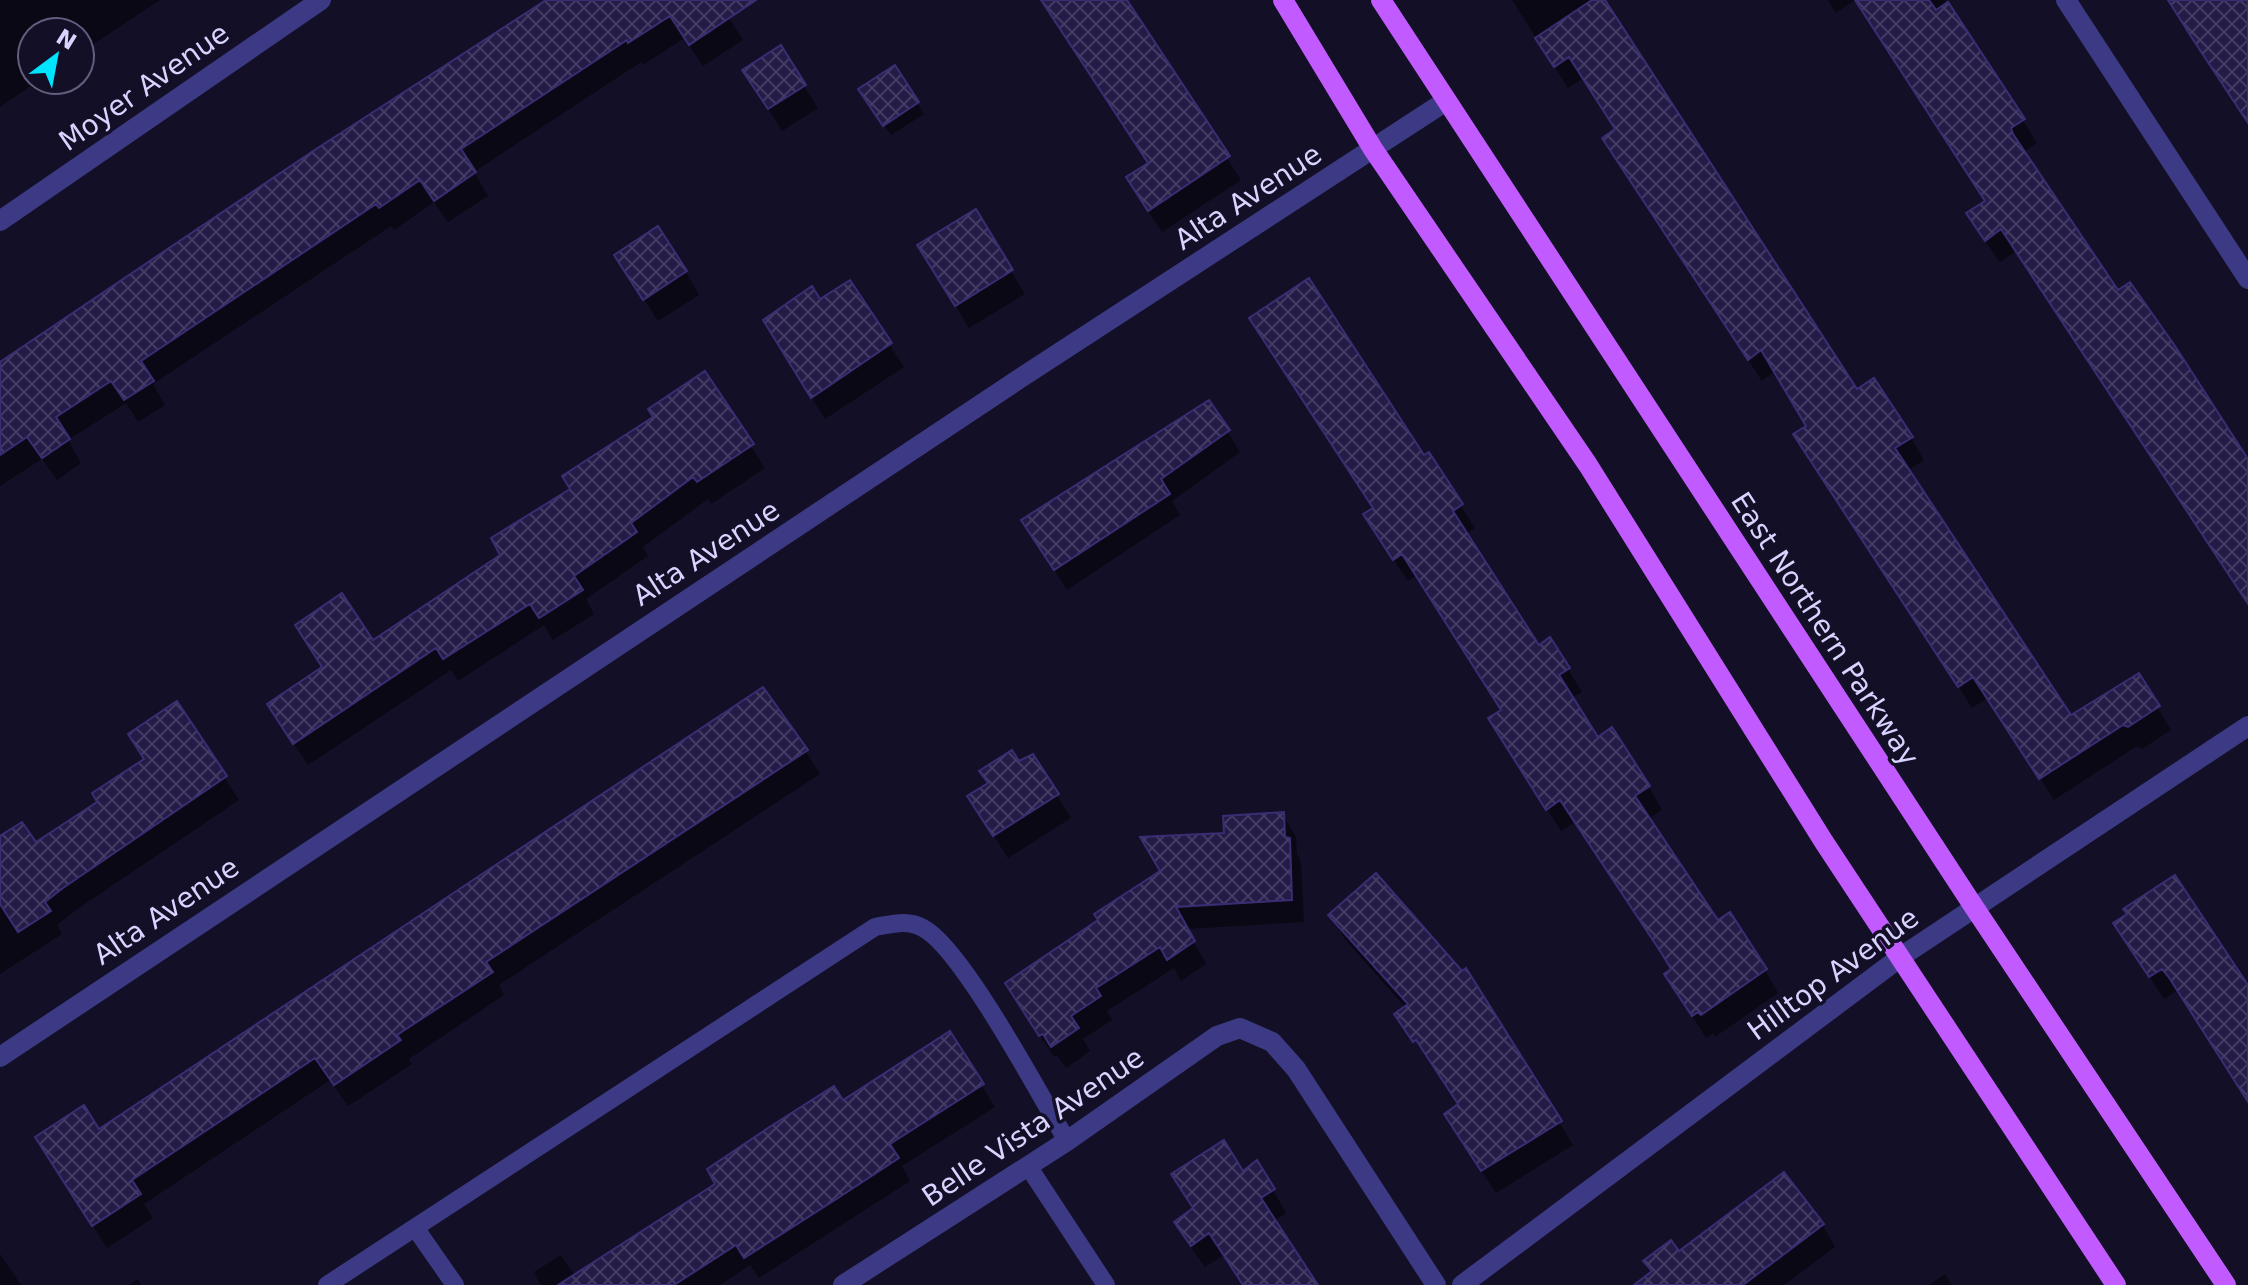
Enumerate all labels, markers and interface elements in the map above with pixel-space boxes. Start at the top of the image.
north arrow [16,16,96,96]
street label: Moyer Avenue [53,16,235,158]
text: N [52,24,81,55]
street label: Alta Avenue [1169,137,1327,257]
street label: East Northern Parkway [1724,486,1926,772]
street label: Alta Avenue [627,493,785,613]
street label: Alta Avenue [87,850,245,972]
street label: Hilltop Avenue [1741,901,1925,1047]
street label: Belle Vista Avenue [916,1041,1150,1213]

